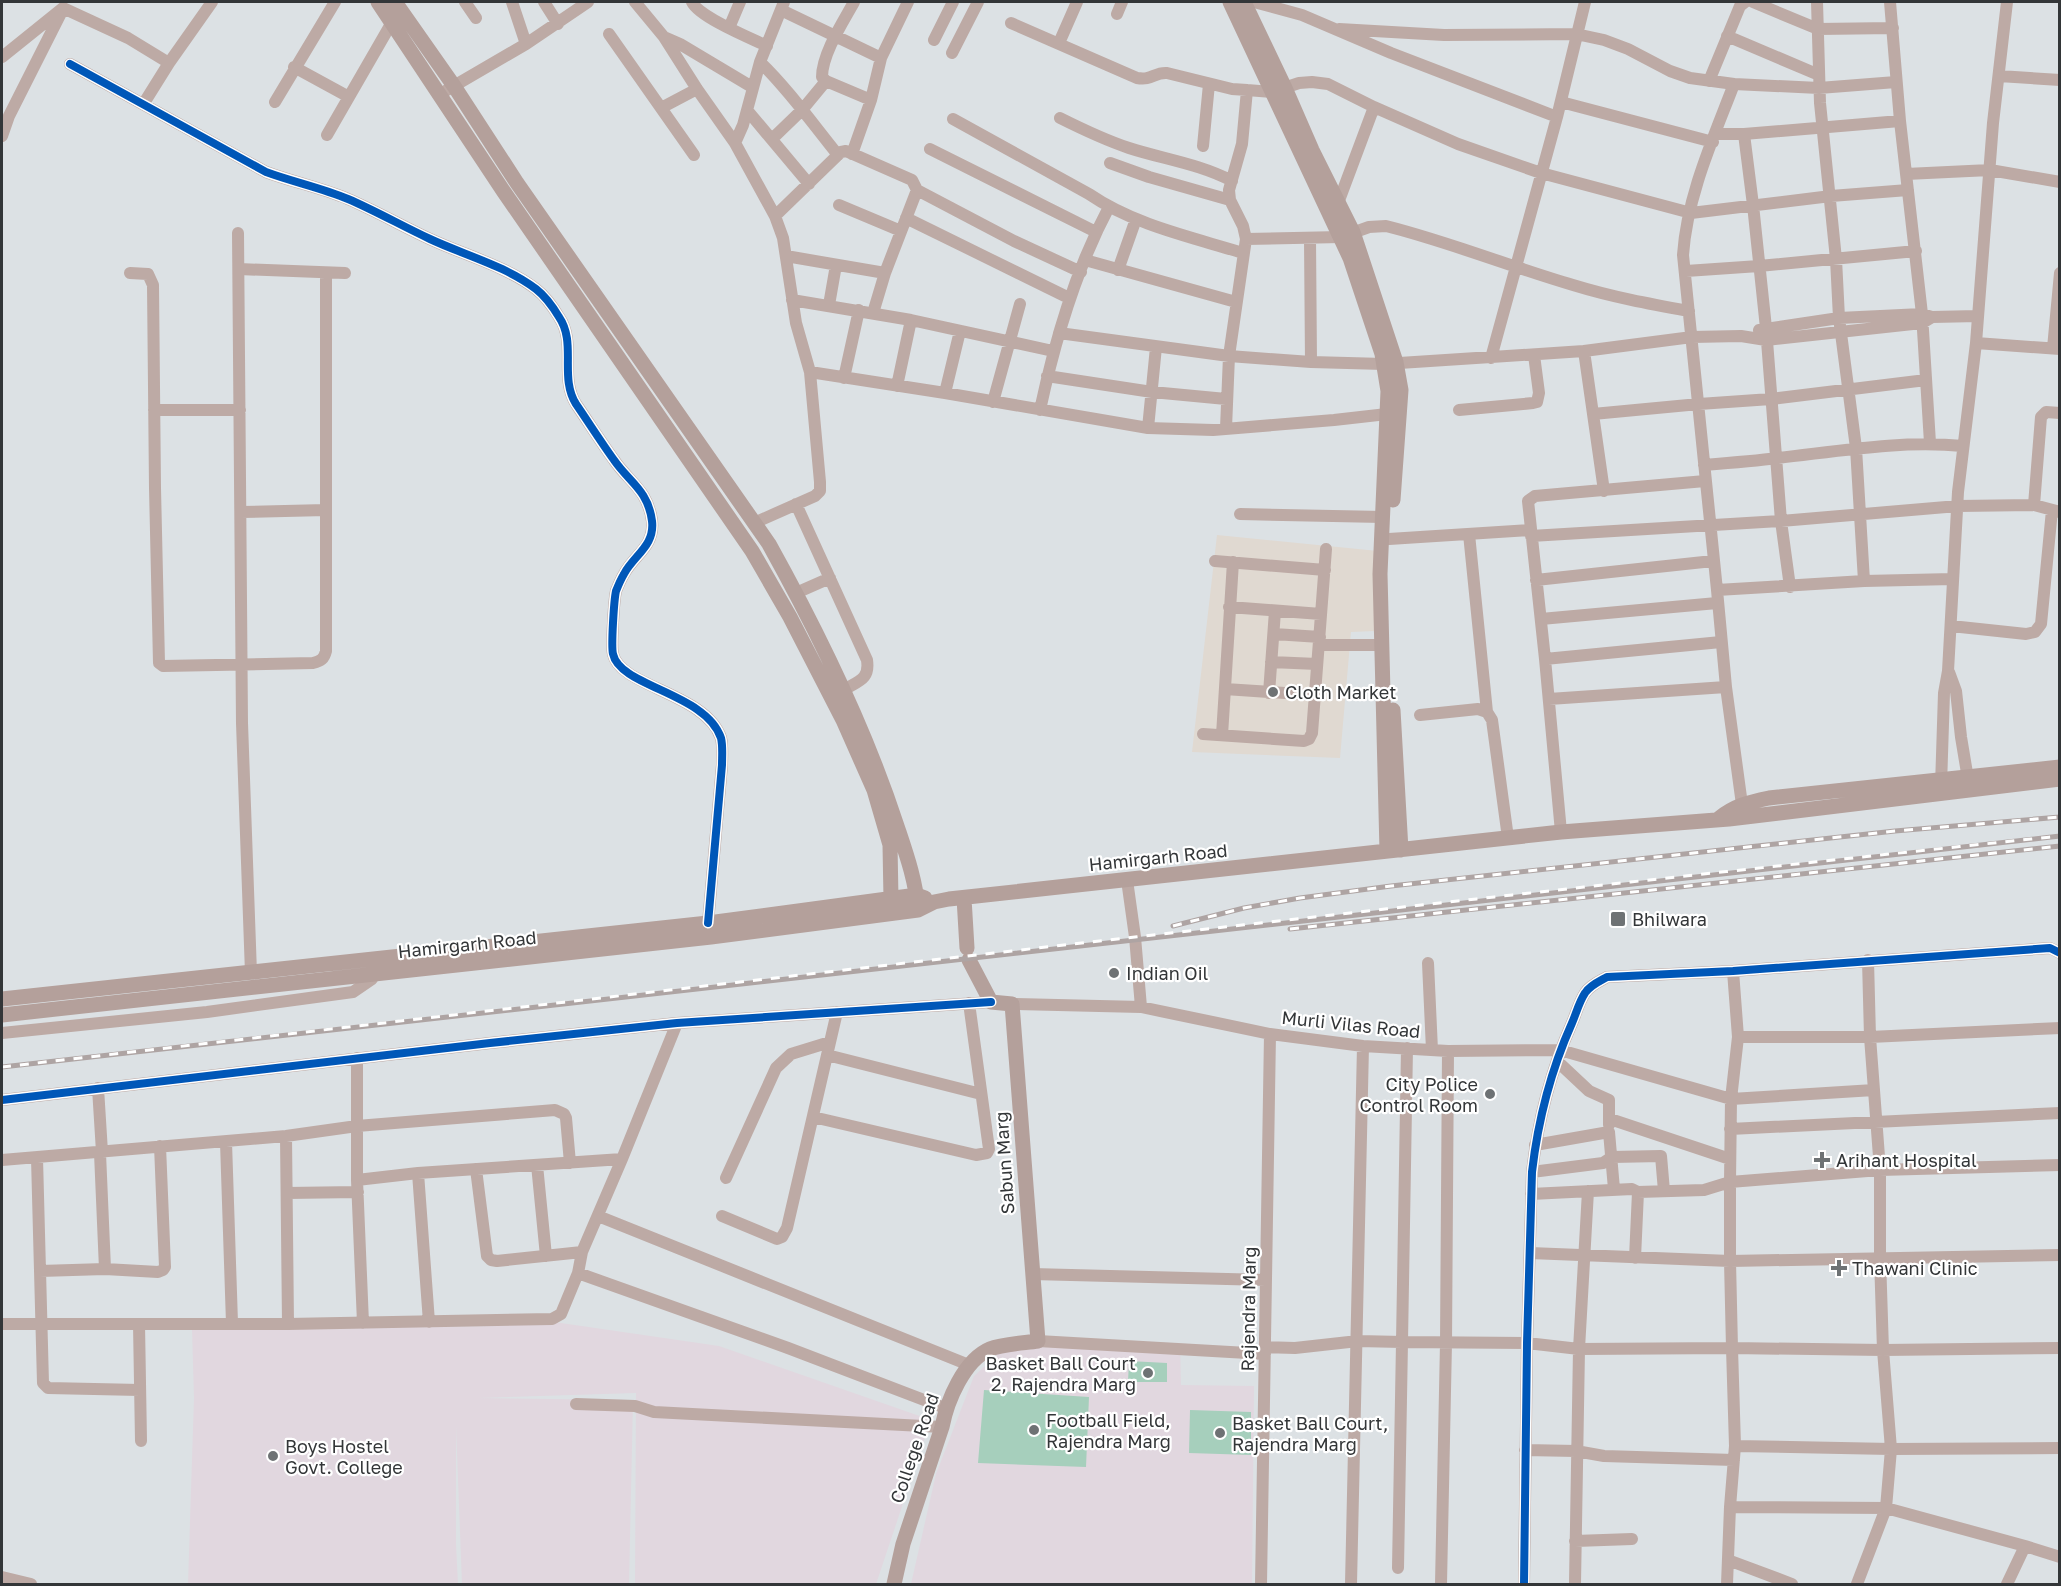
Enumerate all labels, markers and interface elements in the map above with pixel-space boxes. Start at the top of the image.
place label: Cloth Market [1285,681,1397,703]
marker: Cloth Market [1266,685,1280,699]
street label: Hamirgarh Road [1088,839,1228,875]
place label: Bhilwara [1632,908,1707,930]
marker: Bhilwara [1609,910,1627,928]
street label: Hamirgarh Road [397,926,537,962]
place label: Indian Oil [1126,962,1208,984]
marker: Indian Oil [1107,966,1121,980]
street label: Murli Vilas Road [1281,1006,1421,1042]
place label: City Police Control Room [1359,1073,1478,1116]
marker: City Police Control Room [1483,1087,1497,1101]
street label: Sabun Marg [989,1111,1019,1215]
place label: Arihant Hospital [1836,1149,1977,1171]
marker: Arihant Hospital [1813,1151,1831,1169]
street label: Rajendra Marg [1236,1246,1260,1372]
place label: Thawani Clinic [1852,1257,1978,1279]
marker: Thawani Clinic [1830,1259,1848,1277]
place label: Basket Ball Court 2, Rajendra Marg [986,1352,1136,1395]
marker: Basket Ball Court 2, Rajendra Marg [1141,1366,1155,1380]
street label: College Road [885,1390,943,1506]
place label: Football Field, Rajendra Marg [1046,1409,1171,1452]
place label: Basket Ball Court, Rajendra Marg [1232,1412,1388,1455]
marker: Football Field, Rajendra Marg [1027,1423,1041,1437]
marker: Basket Ball Court, Rajendra Marg [1213,1426,1227,1440]
place label: Boys Hostel Govt. College [285,1435,403,1478]
marker: Boys Hostel Govt. College [266,1449,280,1463]

